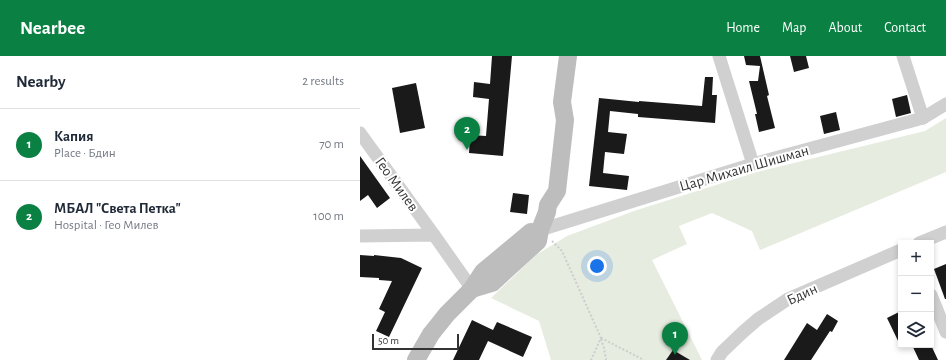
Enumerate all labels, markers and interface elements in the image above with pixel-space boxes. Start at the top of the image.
text: Nearbee [20,19,85,38]
text: Home [726,21,760,35]
text: Map [782,21,806,35]
text: About [828,21,862,35]
text: Contact [884,21,926,35]
text: Nearby [16,73,66,90]
text: 2 results [302,75,344,88]
pin: 2 [454,117,480,150]
text: Капия [54,129,94,144]
text: 1 [27,138,31,151]
text: 70 m [319,138,344,151]
street label: Цар Михаил Шишман [678,143,811,194]
text: Place · Бдин [54,147,116,160]
street label: Гео Милев [372,155,421,214]
text: МБАЛ "Света Петка" [54,201,181,216]
text: 2 [26,210,32,223]
text: 100 m [313,210,344,223]
text: Hospital · Гео Милев [54,219,158,232]
map controls [898,240,934,348]
button: + [898,240,934,276]
your location [587,256,607,276]
button: − [898,276,934,312]
street label: Бдин [785,281,820,308]
button: layers [898,312,934,348]
pin: 1 [662,322,688,355]
scale bar [372,332,459,351]
text: 50 m [378,335,399,346]

